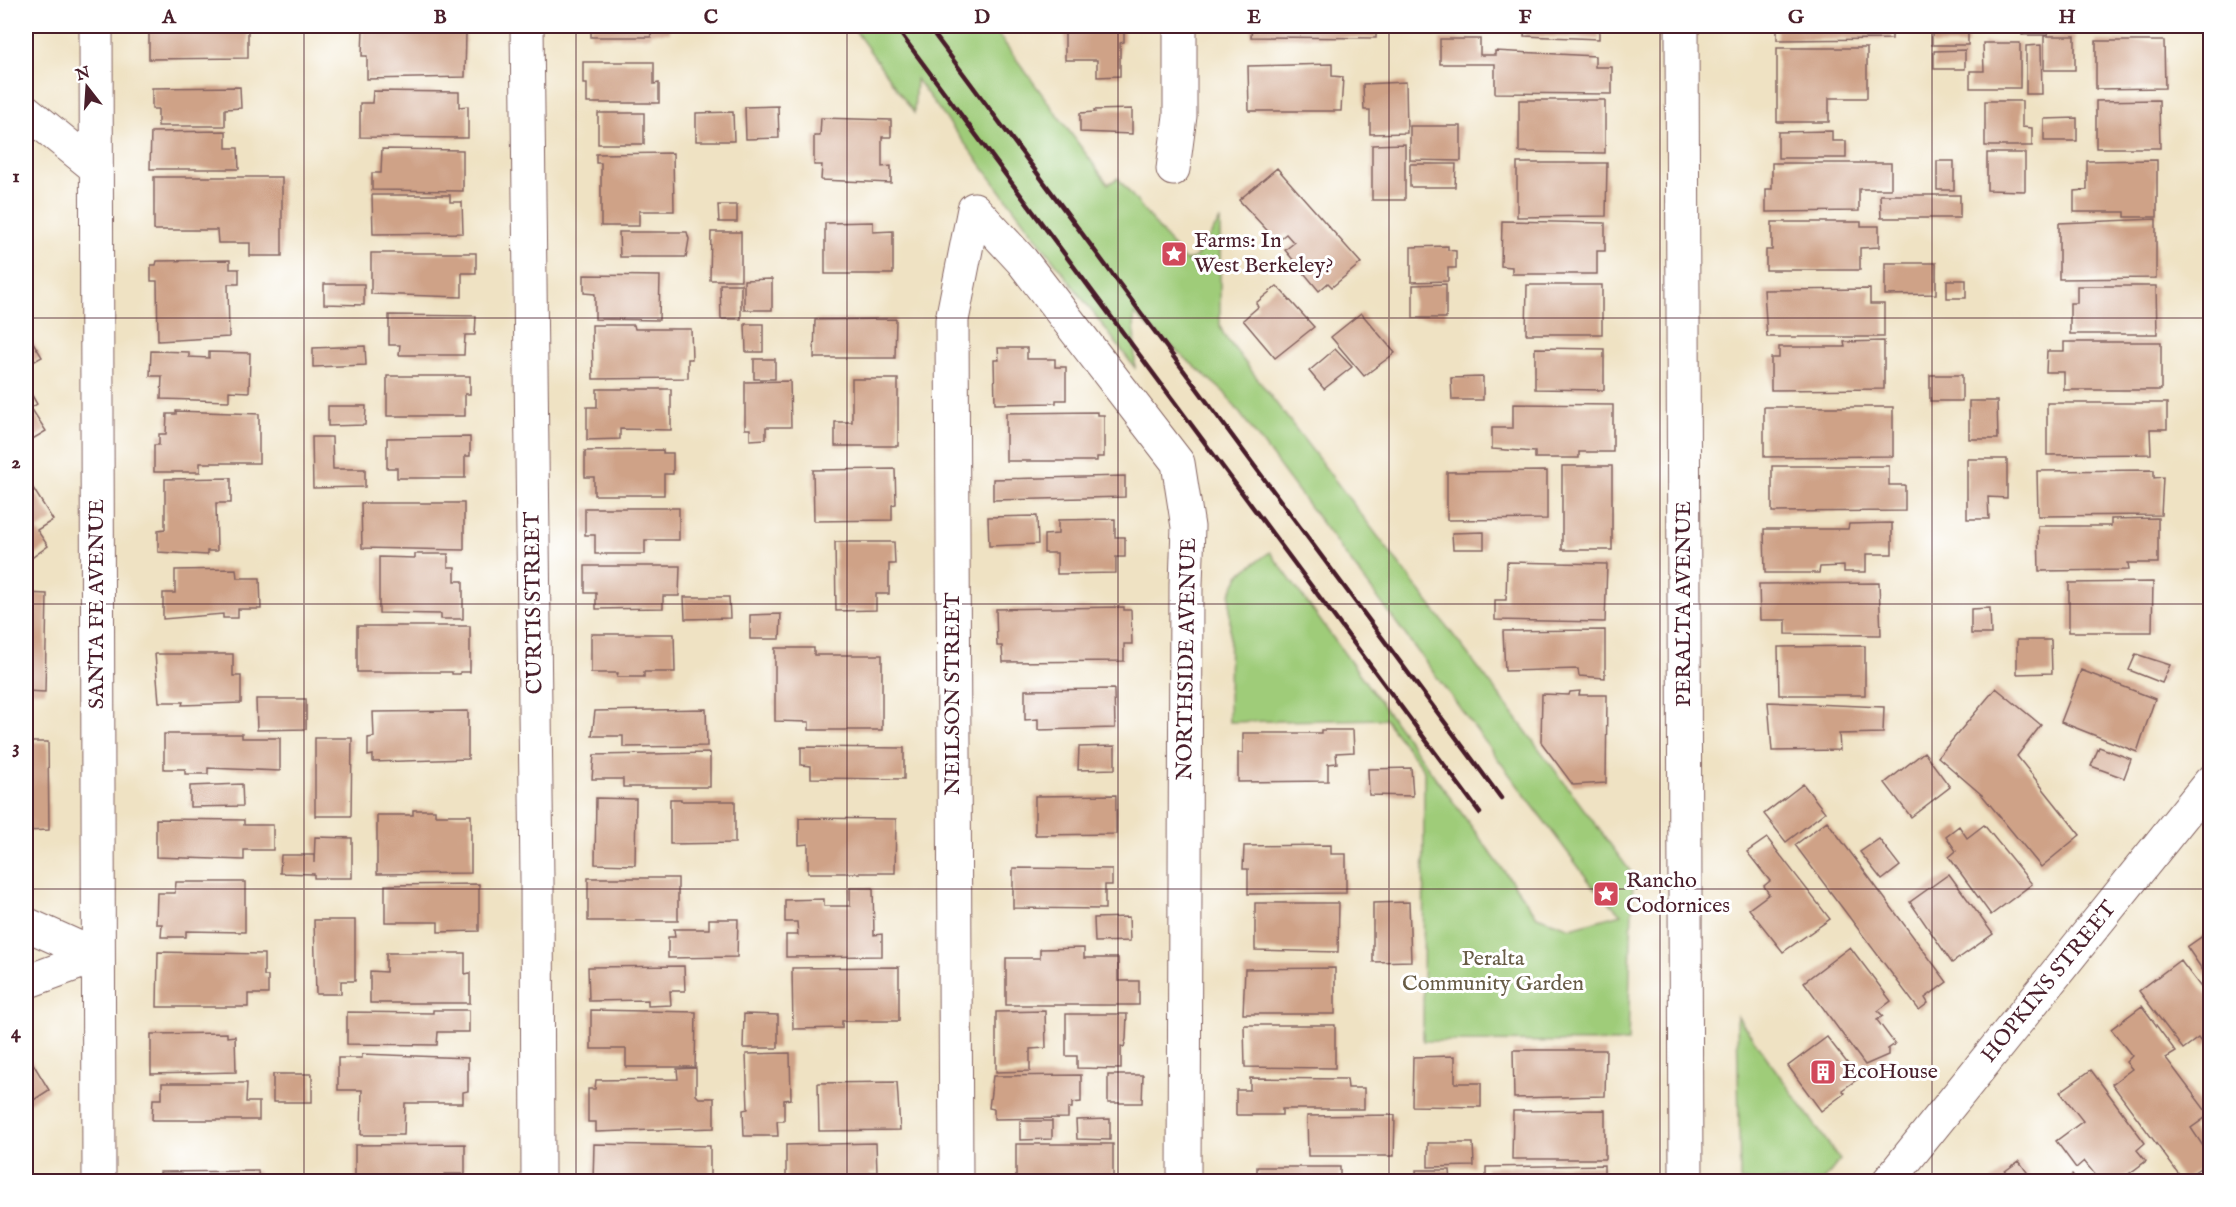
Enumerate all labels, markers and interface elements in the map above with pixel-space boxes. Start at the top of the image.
text: A [161,5,177,30]
text: B [433,5,447,30]
text: C [704,5,718,30]
text: D [974,5,990,30]
text: E [1247,5,1261,30]
text: F [1519,5,1532,30]
text: G [1788,5,1805,30]
text: H [2058,5,2076,30]
north arrow [57,57,117,117]
text: N [73,63,93,86]
text: 1 [12,164,20,189]
place label: Farms: In West Berkeley? [1194,227,1333,280]
place icon: Farms: In West Berkeley? [1159,239,1189,269]
text: 2 [11,450,21,475]
street label: SANTA FE AVENUE [83,499,111,709]
street label: PERALTA AVENUE [1670,501,1698,707]
street label: CURTIS STREET [518,511,550,695]
street label: NORTHSIDE AVENUE [1171,537,1203,781]
street label: NEILSON STREET [939,593,967,795]
text: 3 [12,735,20,760]
place label: Rancho Codornices [1626,867,1730,920]
place icon: Rancho Codornices [1591,879,1621,909]
street label: HOPKINS STREET [1975,895,2123,1069]
park label: Peralta Community Garden [1402,945,1584,998]
text: 4 [11,1020,22,1045]
building icon: EcoHouse [1808,1057,1838,1087]
place label: EcoHouse [1842,1058,1938,1086]

